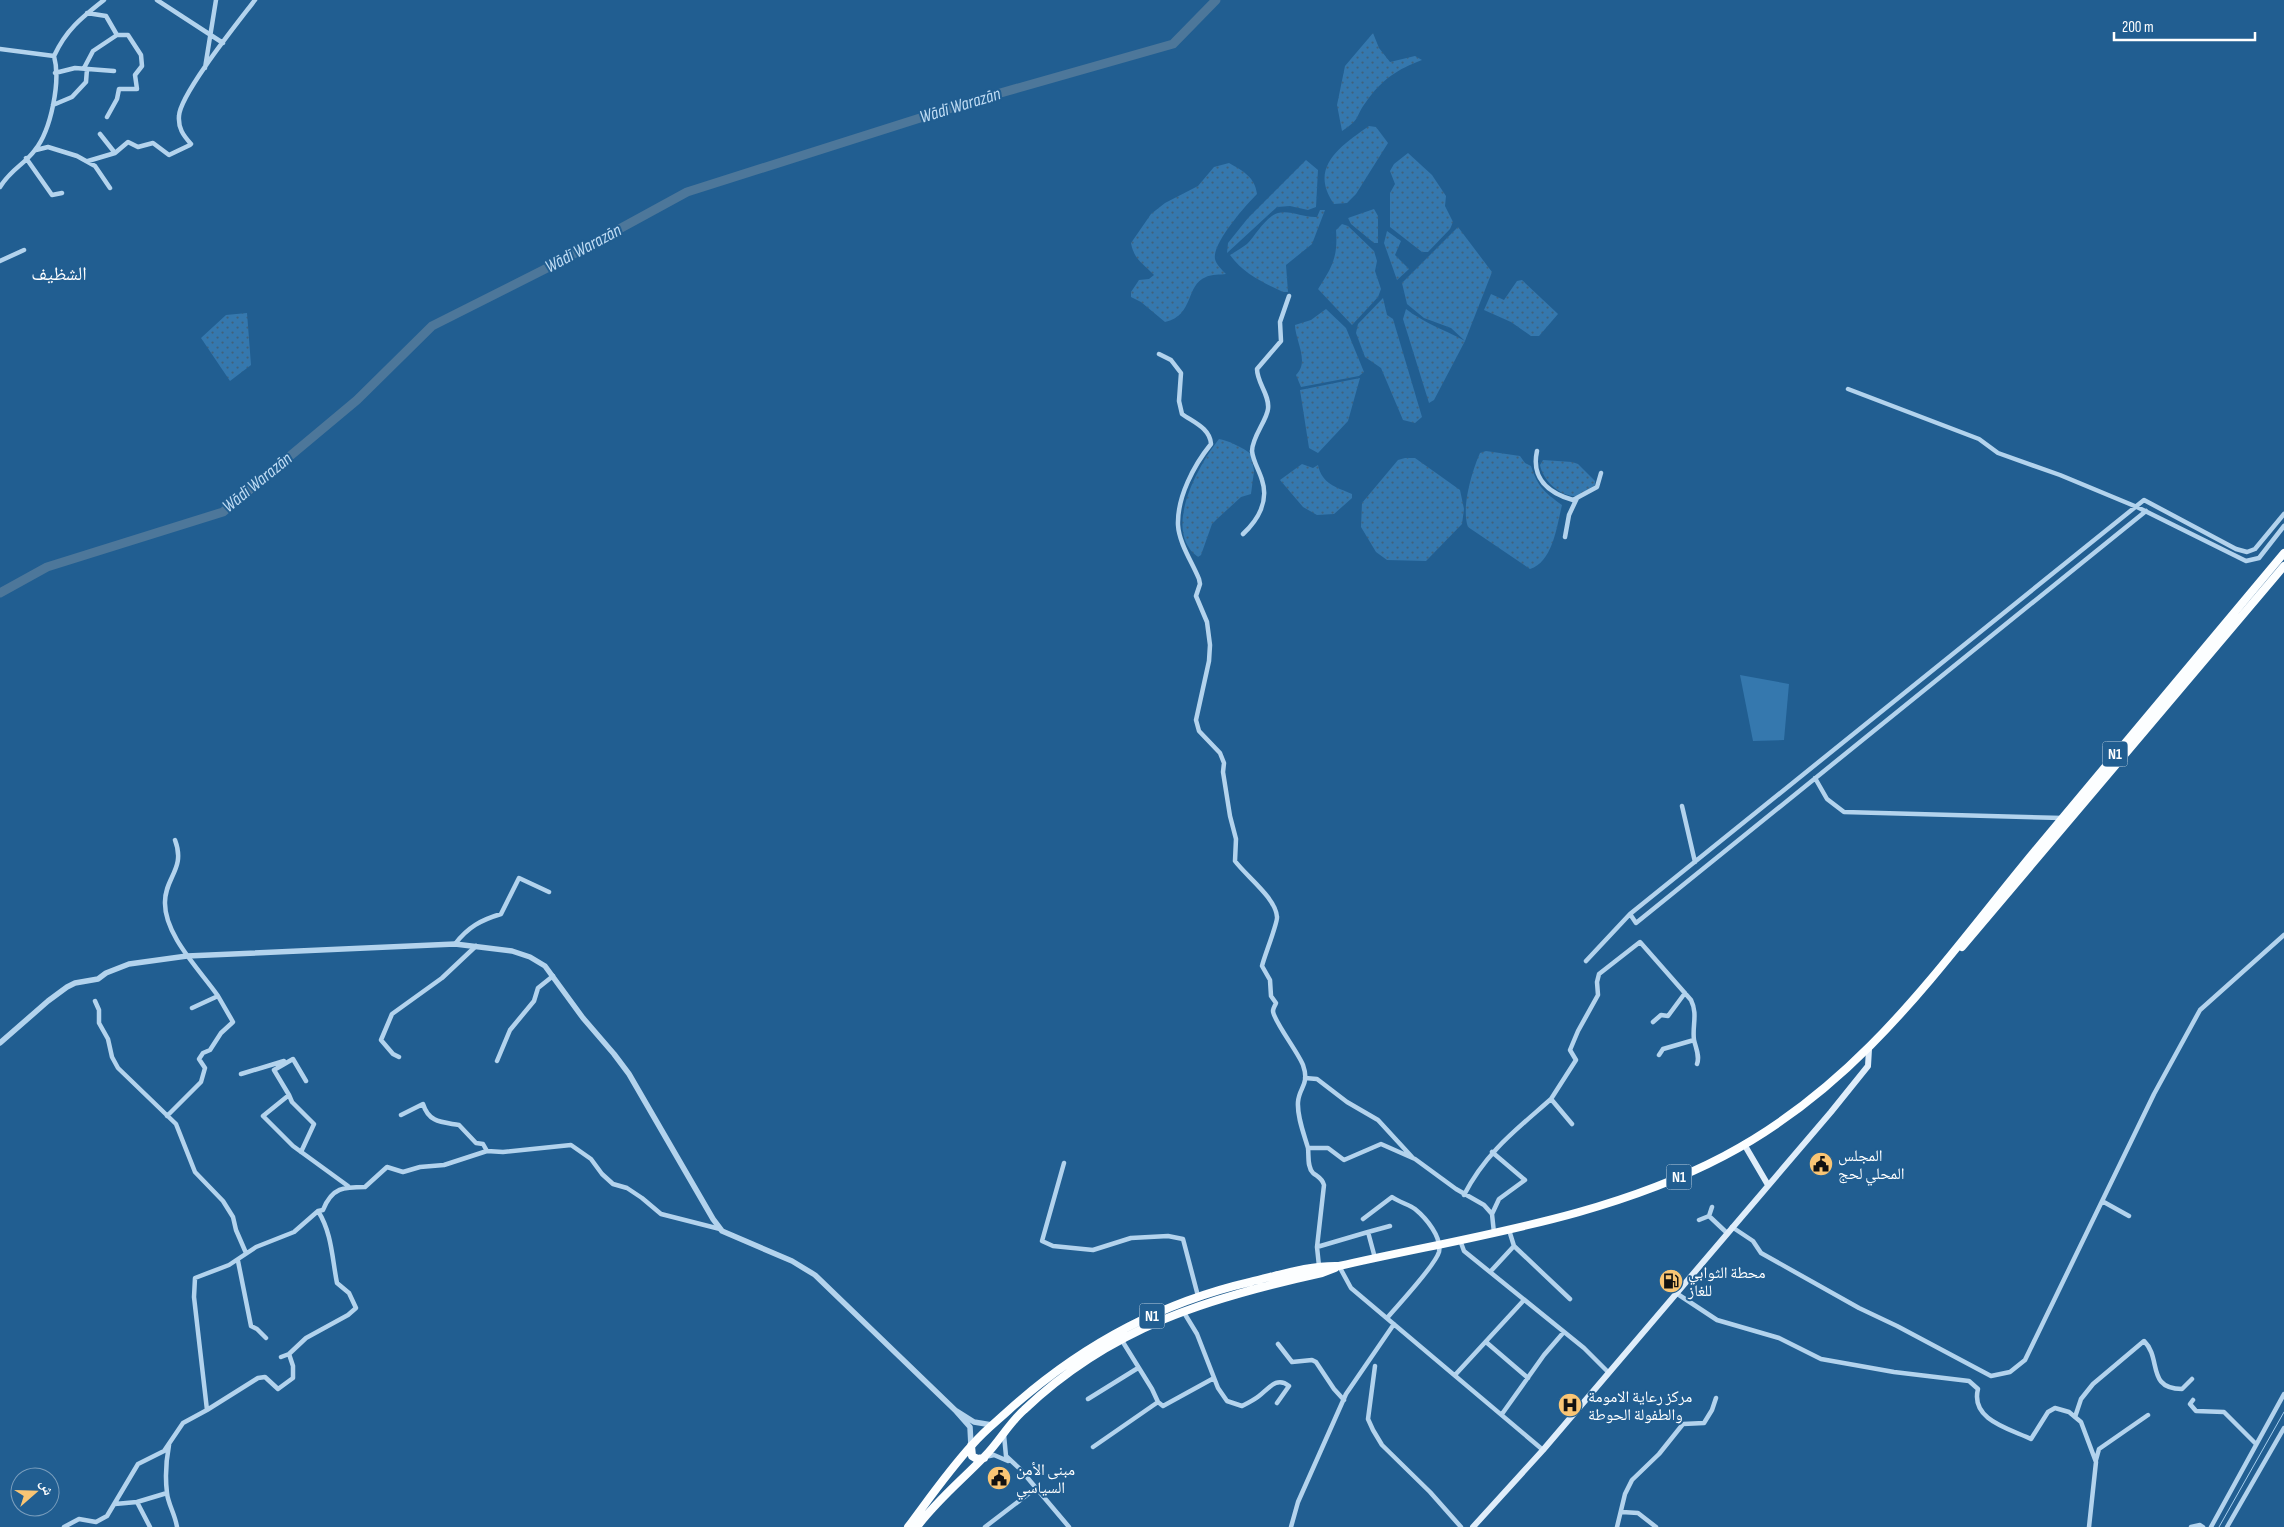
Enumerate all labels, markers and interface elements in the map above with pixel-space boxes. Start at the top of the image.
scale bar [2114,10,2255,42]
text: 200 m [2122,18,2154,37]
water label: Wādī Warazān [917,83,1004,128]
water label: Wādī Warazān [541,219,625,277]
district label: الشظيف [31,263,87,286]
water label: Wādī Warazān [218,448,297,517]
road number: N1 [2102,742,2128,766]
place label: المجلس المحلي لحج [1838,1147,1905,1186]
public building icon: المجلس المحلي لحج [1808,1151,1834,1177]
road number: N1 [1666,1164,1692,1190]
place label: محطة الثوابي للغاز [1687,1264,1765,1301]
fuel station icon: محطة الثوابي للغاز [1658,1268,1684,1294]
road number: N1 [1140,1304,1164,1328]
place label: مركز رعاية الامومة والطفولة الحوطة [1588,1388,1692,1425]
hospital icon: مركز رعاية الامومة والطفولة الحوطة [1557,1392,1583,1418]
place label: مبنى الأمن السياسي [1016,1461,1075,1500]
public building icon: مبنى الأمن السياسي [986,1465,1012,1491]
north arrow [10,1467,60,1517]
text: ش [36,1478,57,1498]

